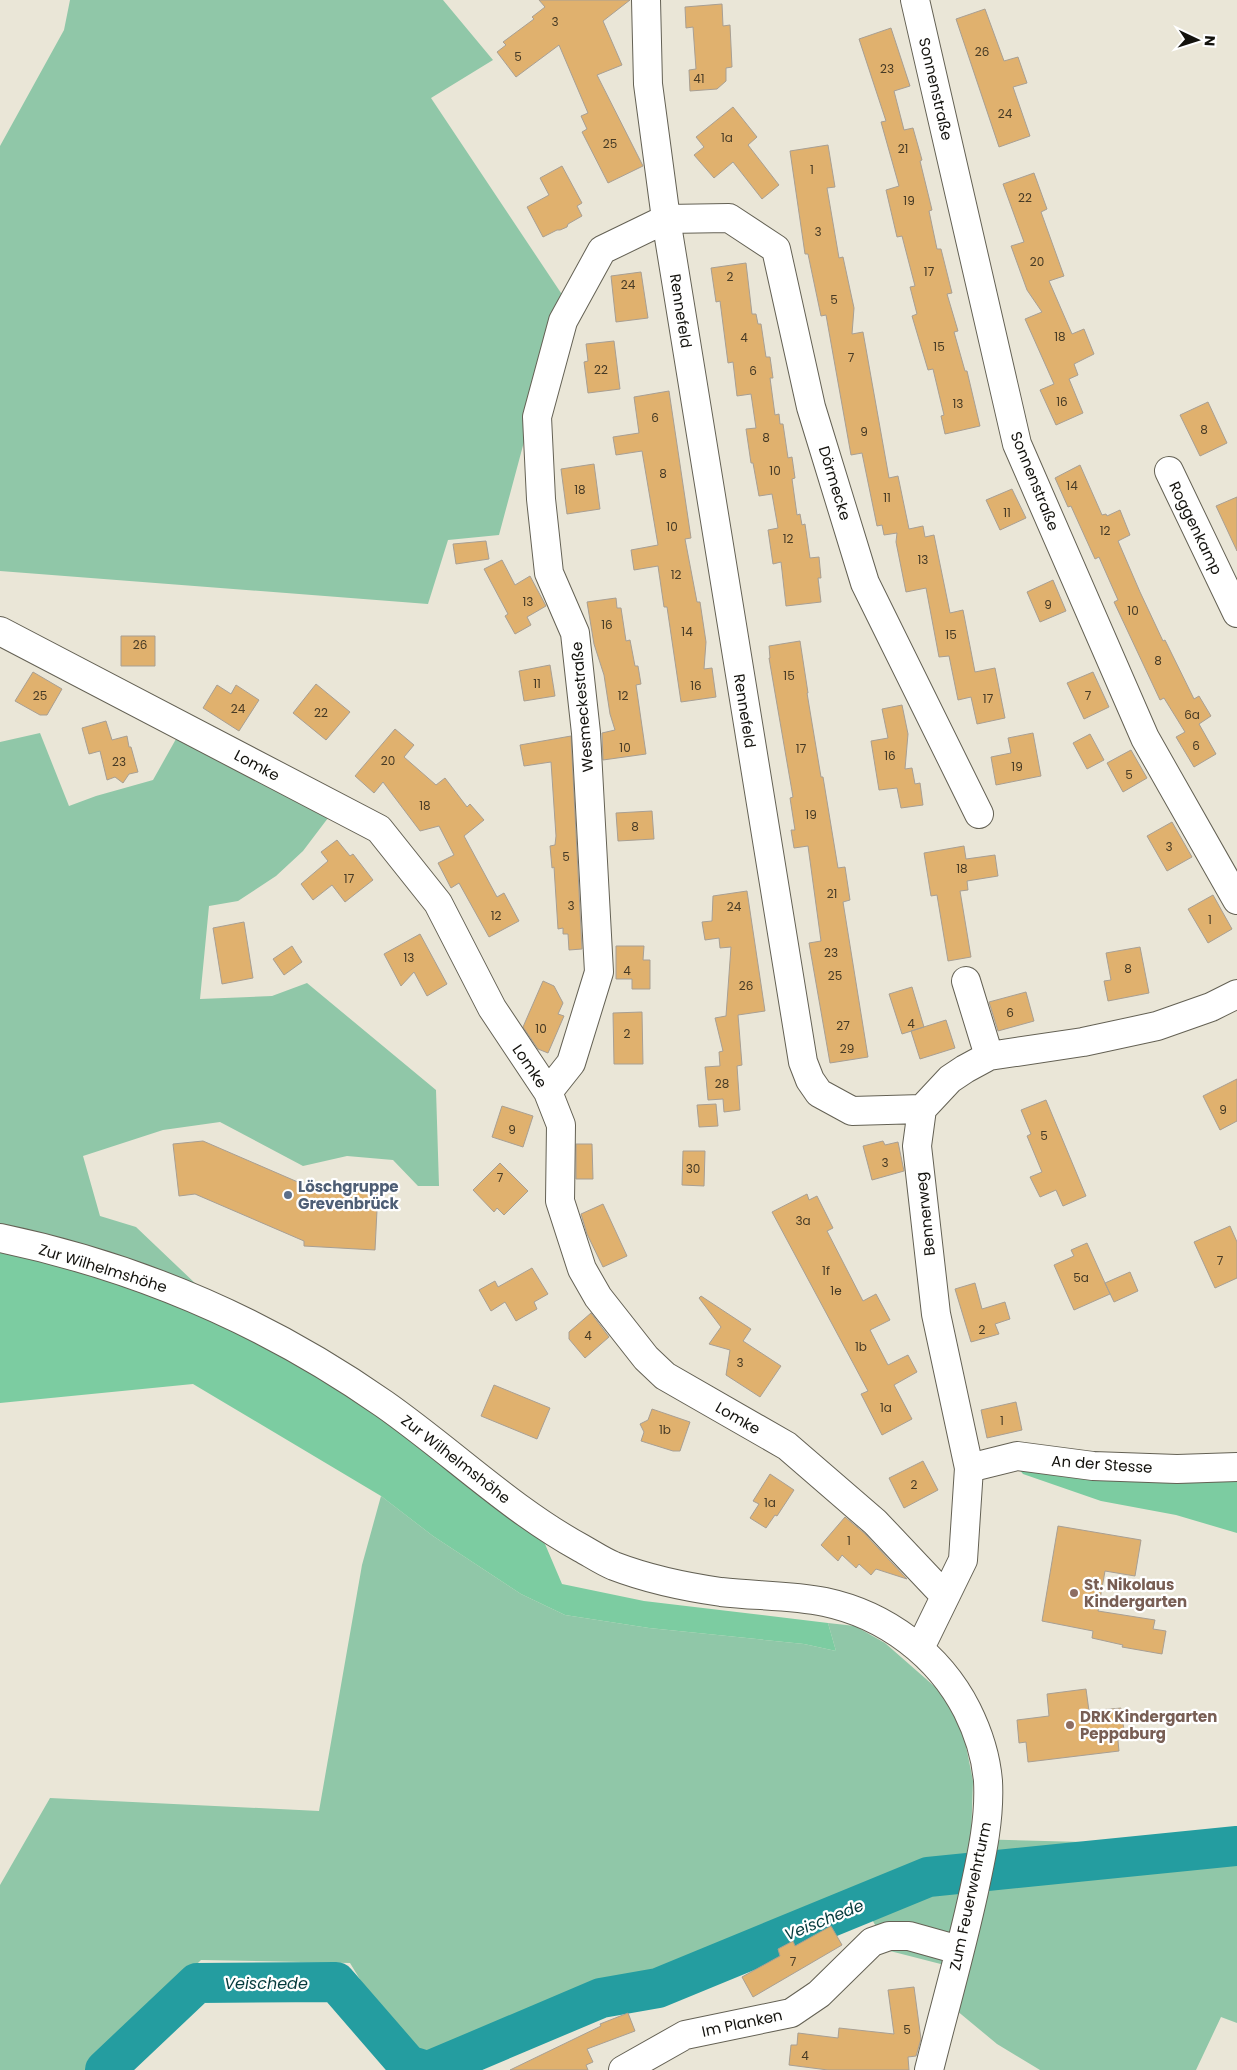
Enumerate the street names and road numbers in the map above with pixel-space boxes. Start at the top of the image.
street label: Sonnenstraße [914,35,958,143]
street label: Rennefeld [665,272,697,350]
street label: Sonnenstraße [1006,428,1064,534]
street label: Dörmecke [814,443,856,523]
street label: Roggenkamp [1164,478,1228,578]
street label: Wesmeckestraße [566,641,598,773]
street label: Rennefeld [729,672,761,750]
street label: Lomke [231,744,283,786]
street label: Lomke [508,1040,552,1092]
street label: Bennerweg [910,1171,940,1257]
street label: Zur Wilhelmshöhe [36,1238,170,1298]
street label: Lomke [712,1397,764,1439]
street label: Zur Wilhelmshöhe [397,1410,515,1508]
street label: An der Stesse [1051,1450,1153,1478]
street label: Zum Feuerwehrturm [944,1820,996,1972]
street label: Im Planken [700,2004,784,2042]

